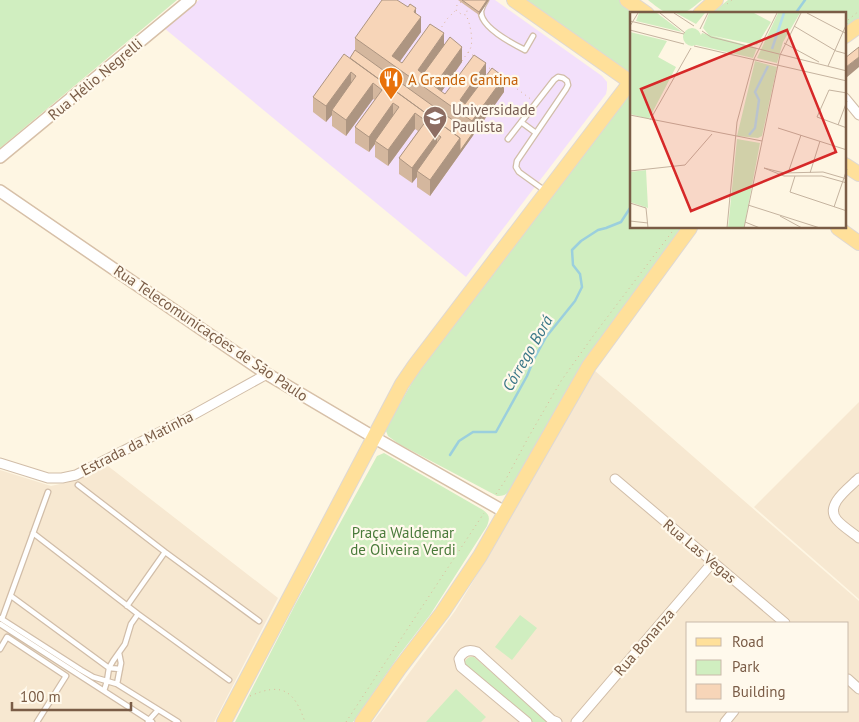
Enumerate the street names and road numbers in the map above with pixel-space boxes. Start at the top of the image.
street label: Rua Hélio Negrelli [44,34,146,124]
street label: Rua Telecomunicações de São Paulo [110,261,312,405]
street label: Estrada da Matinha [78,407,196,479]
street label: Rua Las Vegas [659,515,741,587]
street label: Rua Bonanza [610,604,678,680]

